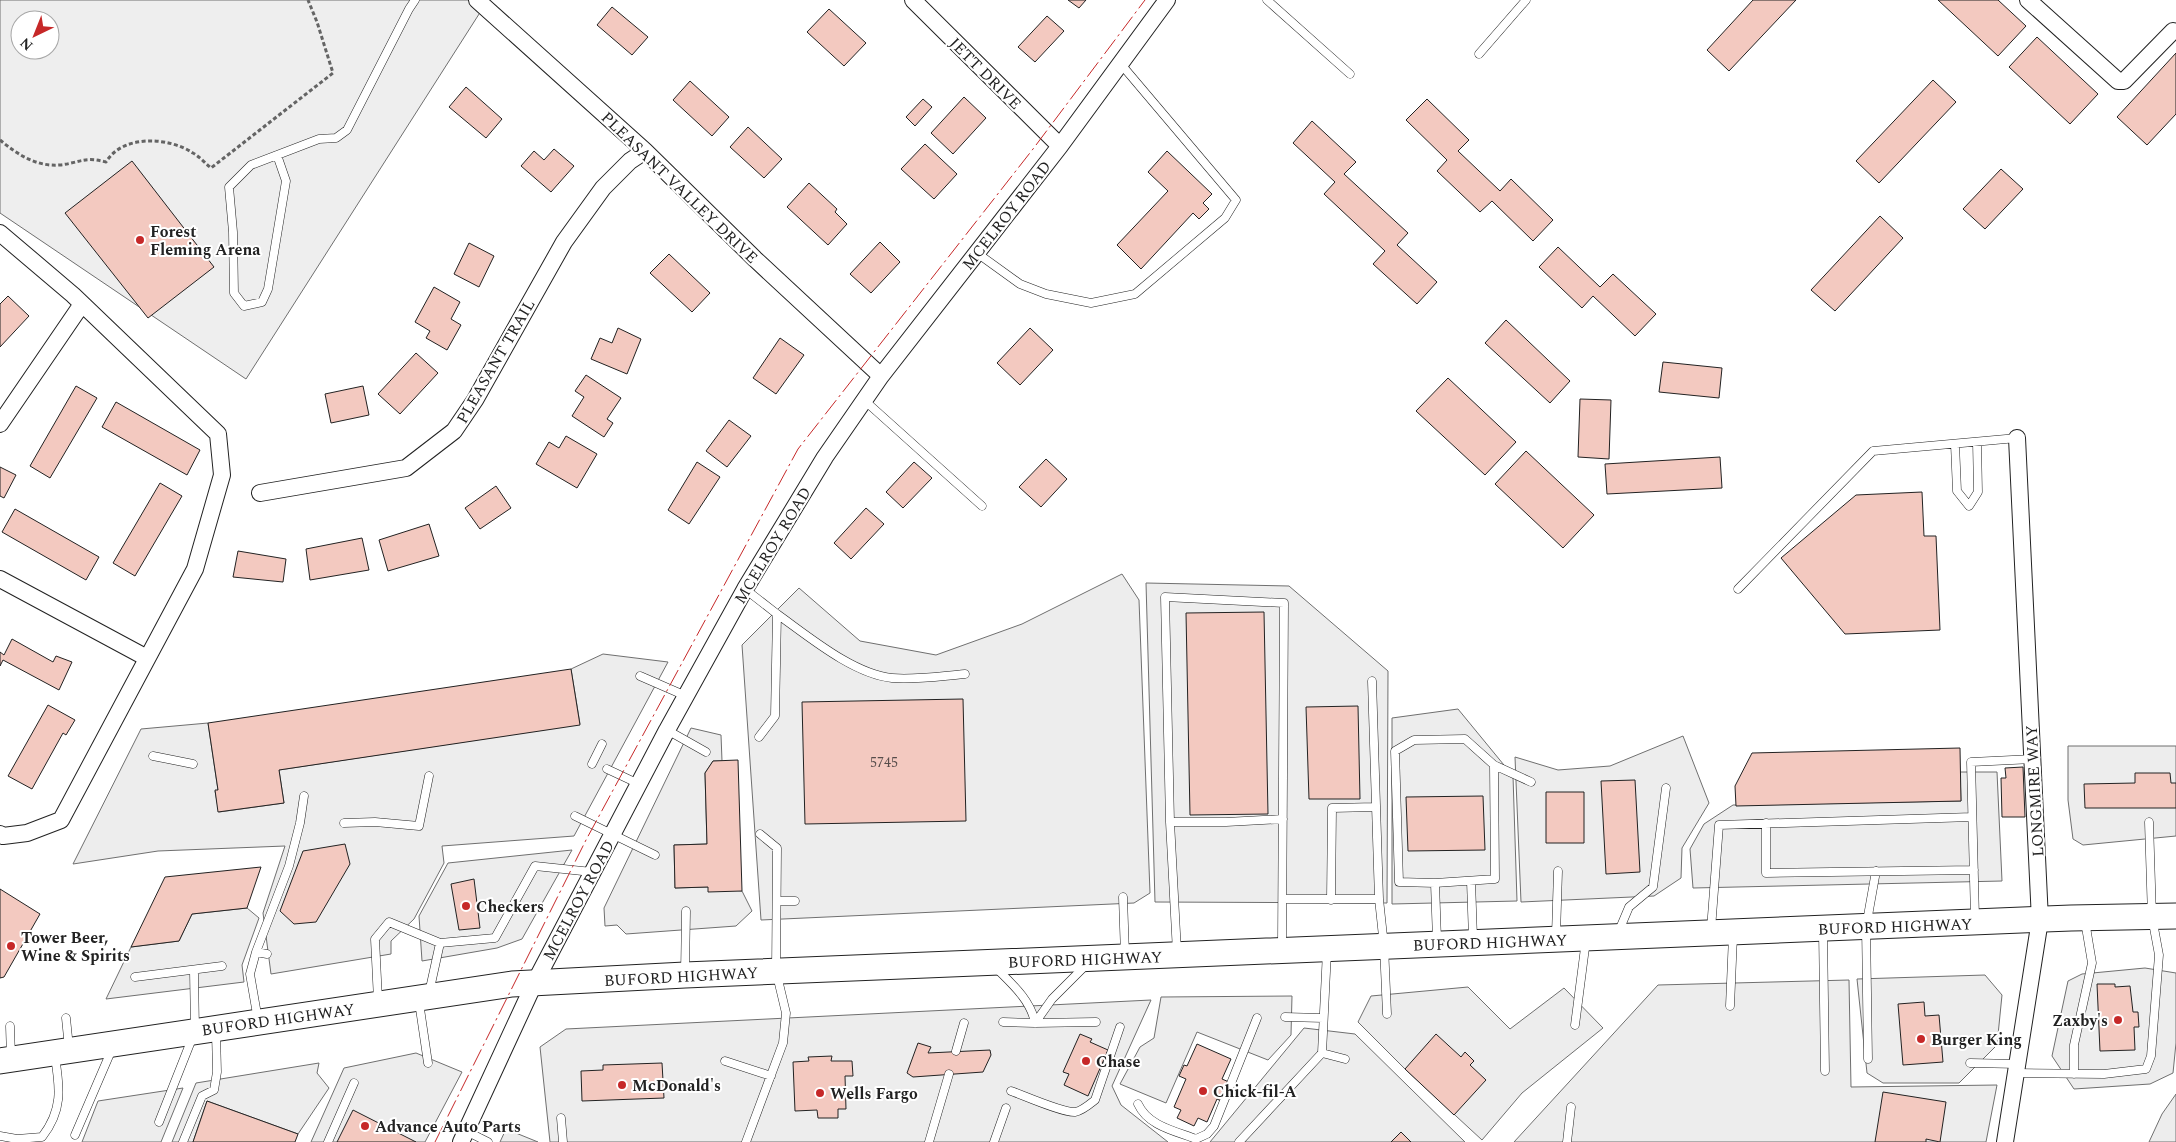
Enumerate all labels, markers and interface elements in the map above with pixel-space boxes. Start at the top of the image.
north arrow [10,10,60,60]
street label: JETT DRIVE [944,32,1027,115]
text: N [15,33,38,56]
street label: PLEASANT VALLEY DRIVE [595,106,763,269]
street label: MCELROY ROAD [956,156,1057,275]
place label: Forest Fleming Arena [150,220,261,262]
marker: Forest Fleming Arena [134,234,146,246]
street label: PLEASANT TRAIL [450,295,541,428]
street label: MCELROY ROAD [728,482,817,609]
street label: LONGMIRE WAY [2020,724,2050,857]
house number: 5745 [870,752,898,773]
street label: MCELROY ROAD [537,836,621,965]
place label: Checkers [476,895,544,919]
marker: Checkers [460,900,472,912]
street label: BUFORD HIGHWAY [1817,912,1973,942]
place label: Tower Beer, Wine & Spirits [21,926,130,968]
street label: BUFORD HIGHWAY [1412,928,1568,958]
marker: Tower Beer, Wine & Spirits [5,940,17,952]
street label: BUFORD HIGHWAY [1007,945,1163,975]
street label: BUFORD HIGHWAY [603,961,759,993]
street label: BUFORD HIGHWAY [200,997,356,1043]
place label: Zaxby's [2052,1009,2108,1033]
marker: Zaxby's [2112,1014,2124,1026]
place label: Burger King [1931,1028,2022,1052]
marker: Burger King [1915,1033,1927,1045]
place label: Chase [1096,1050,1140,1074]
marker: Chase [1080,1055,1092,1067]
place label: McDonald's [632,1074,721,1098]
marker: McDonald's [616,1079,628,1091]
place label: Chick-fil-A [1213,1080,1297,1104]
place label: Wells Fargo [830,1082,918,1106]
marker: Chick-fil-A [1197,1085,1209,1097]
marker: Wells Fargo [814,1087,826,1099]
place label: Advance Auto Parts [375,1115,521,1139]
marker: Advance Auto Parts [359,1120,371,1132]

